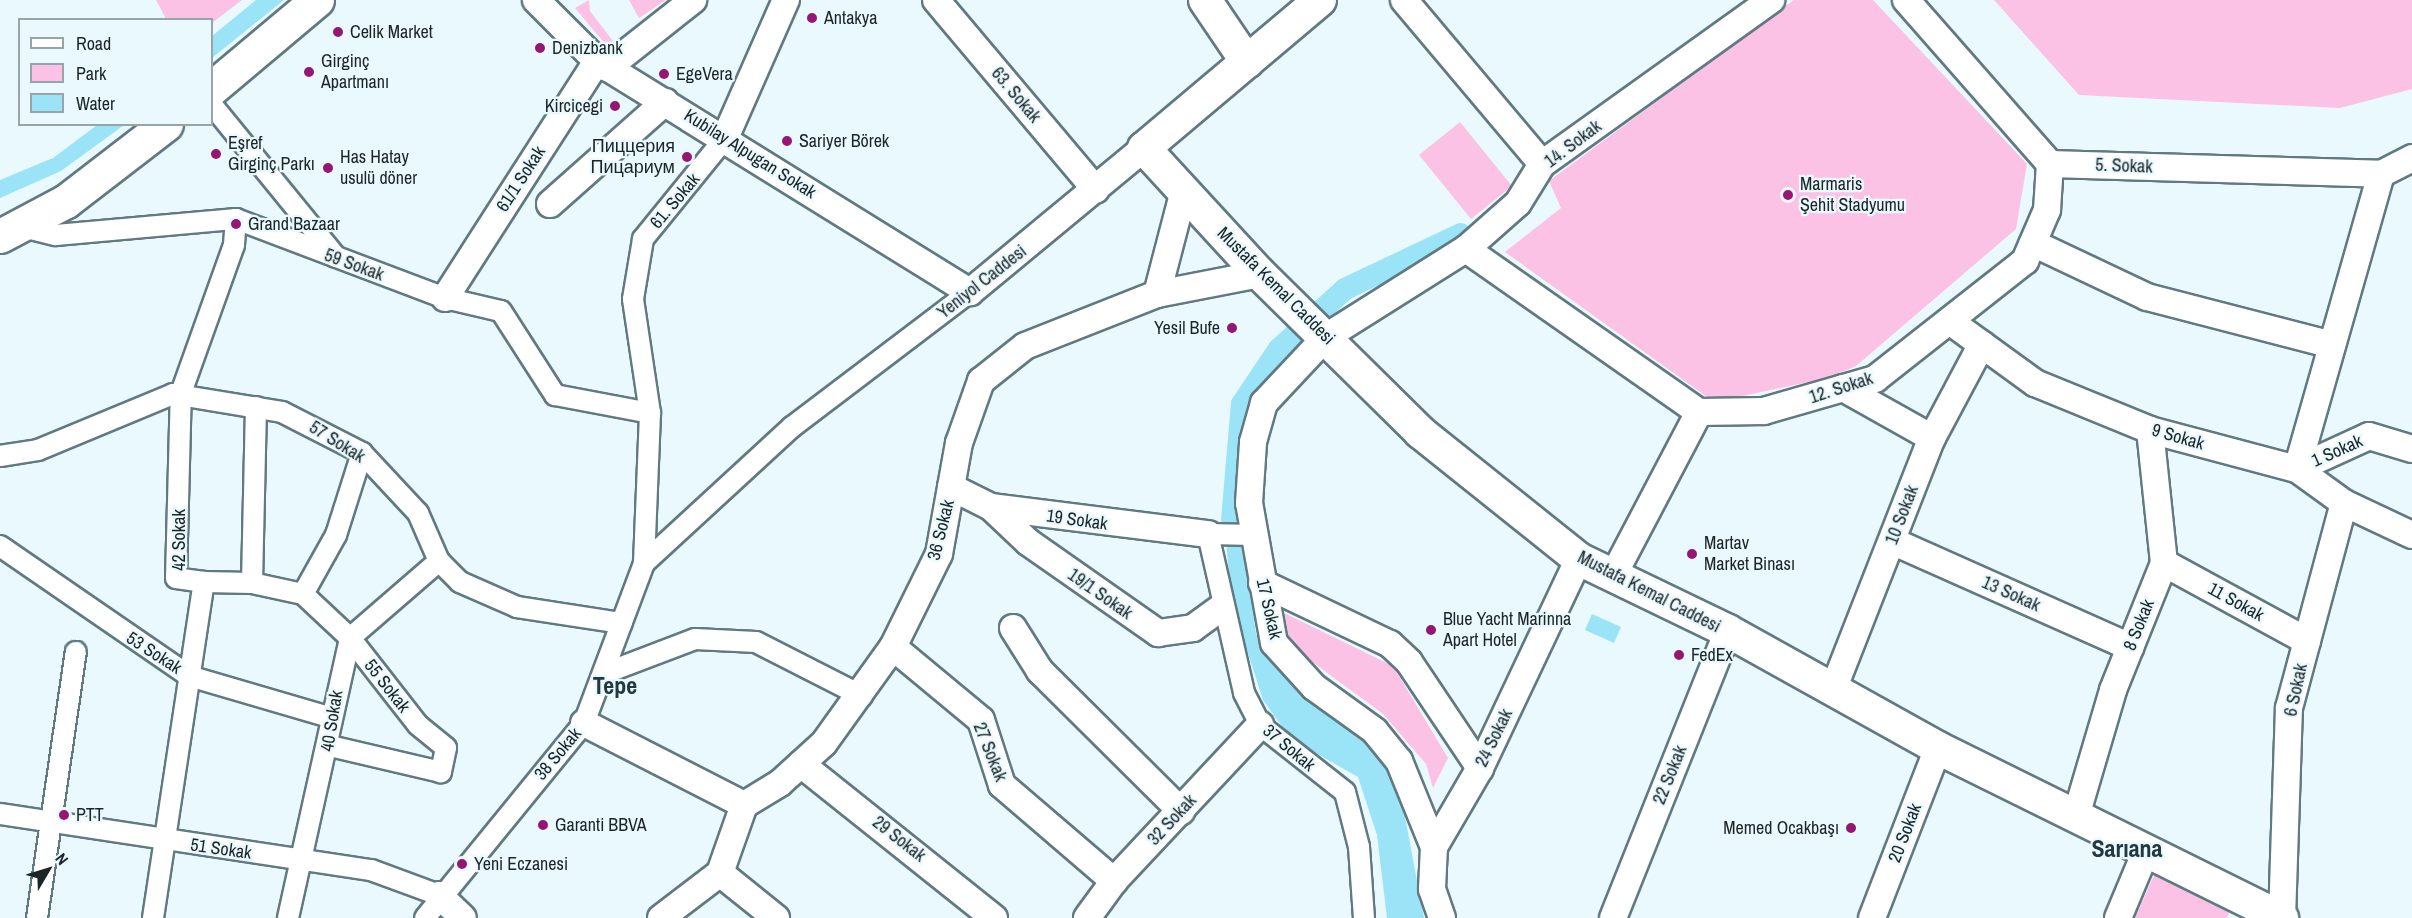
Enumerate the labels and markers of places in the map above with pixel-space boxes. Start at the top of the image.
place label: Antakya [824,7,877,29]
marker: Antakya [805,11,819,25]
place label: Celik Market [350,21,433,43]
marker: Celik Market [331,25,345,39]
place label: Denizbank [552,37,623,59]
marker: Denizbank [533,41,547,55]
place label: Girginç Apartmanı [321,51,389,94]
place label: EgeVera [676,63,733,85]
marker: Girginç Apartmanı [302,65,316,79]
marker: EgeVera [657,67,671,81]
place label: Kircicegi [545,95,603,117]
marker: Kircicegi [608,99,622,113]
place label: Sariyer Börek [799,130,889,152]
place label: Eşref Girginç Parkı [228,133,315,176]
marker: Sariyer Börek [780,134,794,148]
place label: Пиццерия Пицариум [590,136,675,178]
marker: Eşref Girginç Parkı [209,147,223,161]
place label: Has Hatay usulü döner [340,147,417,190]
marker: Пиццерия Пицариум [680,150,694,164]
marker: Has Hatay usulü döner [321,161,335,175]
place label: Marmaris Şehit Stadyumu [1800,174,1905,216]
marker: Marmaris Şehit Stadyumu [1781,188,1795,202]
place label: Grand Bazaar [248,213,340,235]
marker: Grand Bazaar [229,217,243,231]
place label: Yesil Bufe [1154,317,1220,339]
marker: Yesil Bufe [1225,321,1239,335]
place label: Martav Market Binası [1704,533,1795,576]
marker: Martav Market Binası [1685,547,1699,561]
place label: Blue Yacht Marinna Apart Hotel [1443,609,1572,652]
marker: Blue Yacht Marinna Apart Hotel [1424,623,1438,637]
place label: FedEx [1691,644,1733,666]
marker: FedEx [1672,648,1686,662]
place label: PTT [76,804,104,826]
marker: PTT [57,808,71,822]
place label: Garanti BBVA [555,814,647,836]
place label: Memed Ocakbaşı [1723,817,1839,839]
marker: Garanti BBVA [536,818,550,832]
marker: Memed Ocakbaşı [1844,821,1858,835]
place label: Yeni Eczanesi [474,853,568,875]
marker: Yeni Eczanesi [455,857,469,871]

